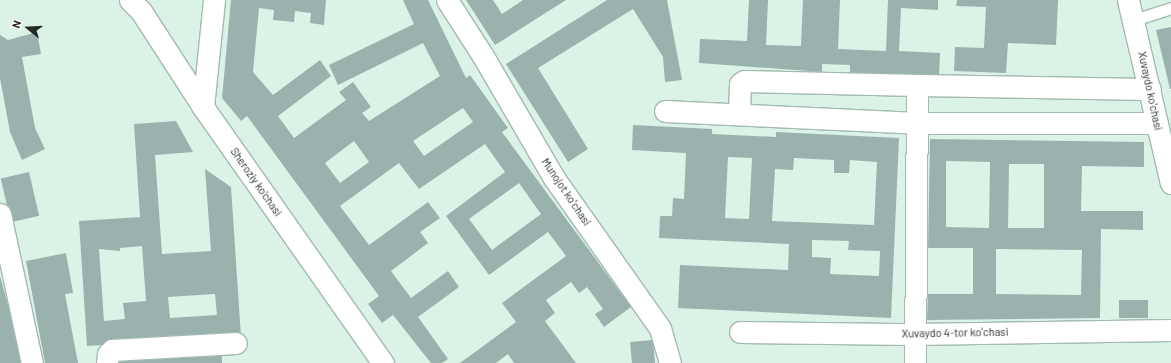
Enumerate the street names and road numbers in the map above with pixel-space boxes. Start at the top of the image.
street label: Xuvaydo koʻchasi [1135,50,1165,132]
street label: Sheroziy ko'chasi [228,145,284,219]
street label: Munojot koʻchasi [539,156,593,228]
street label: Xuvaydo 4-tor koʻchasi [902,325,1008,341]

